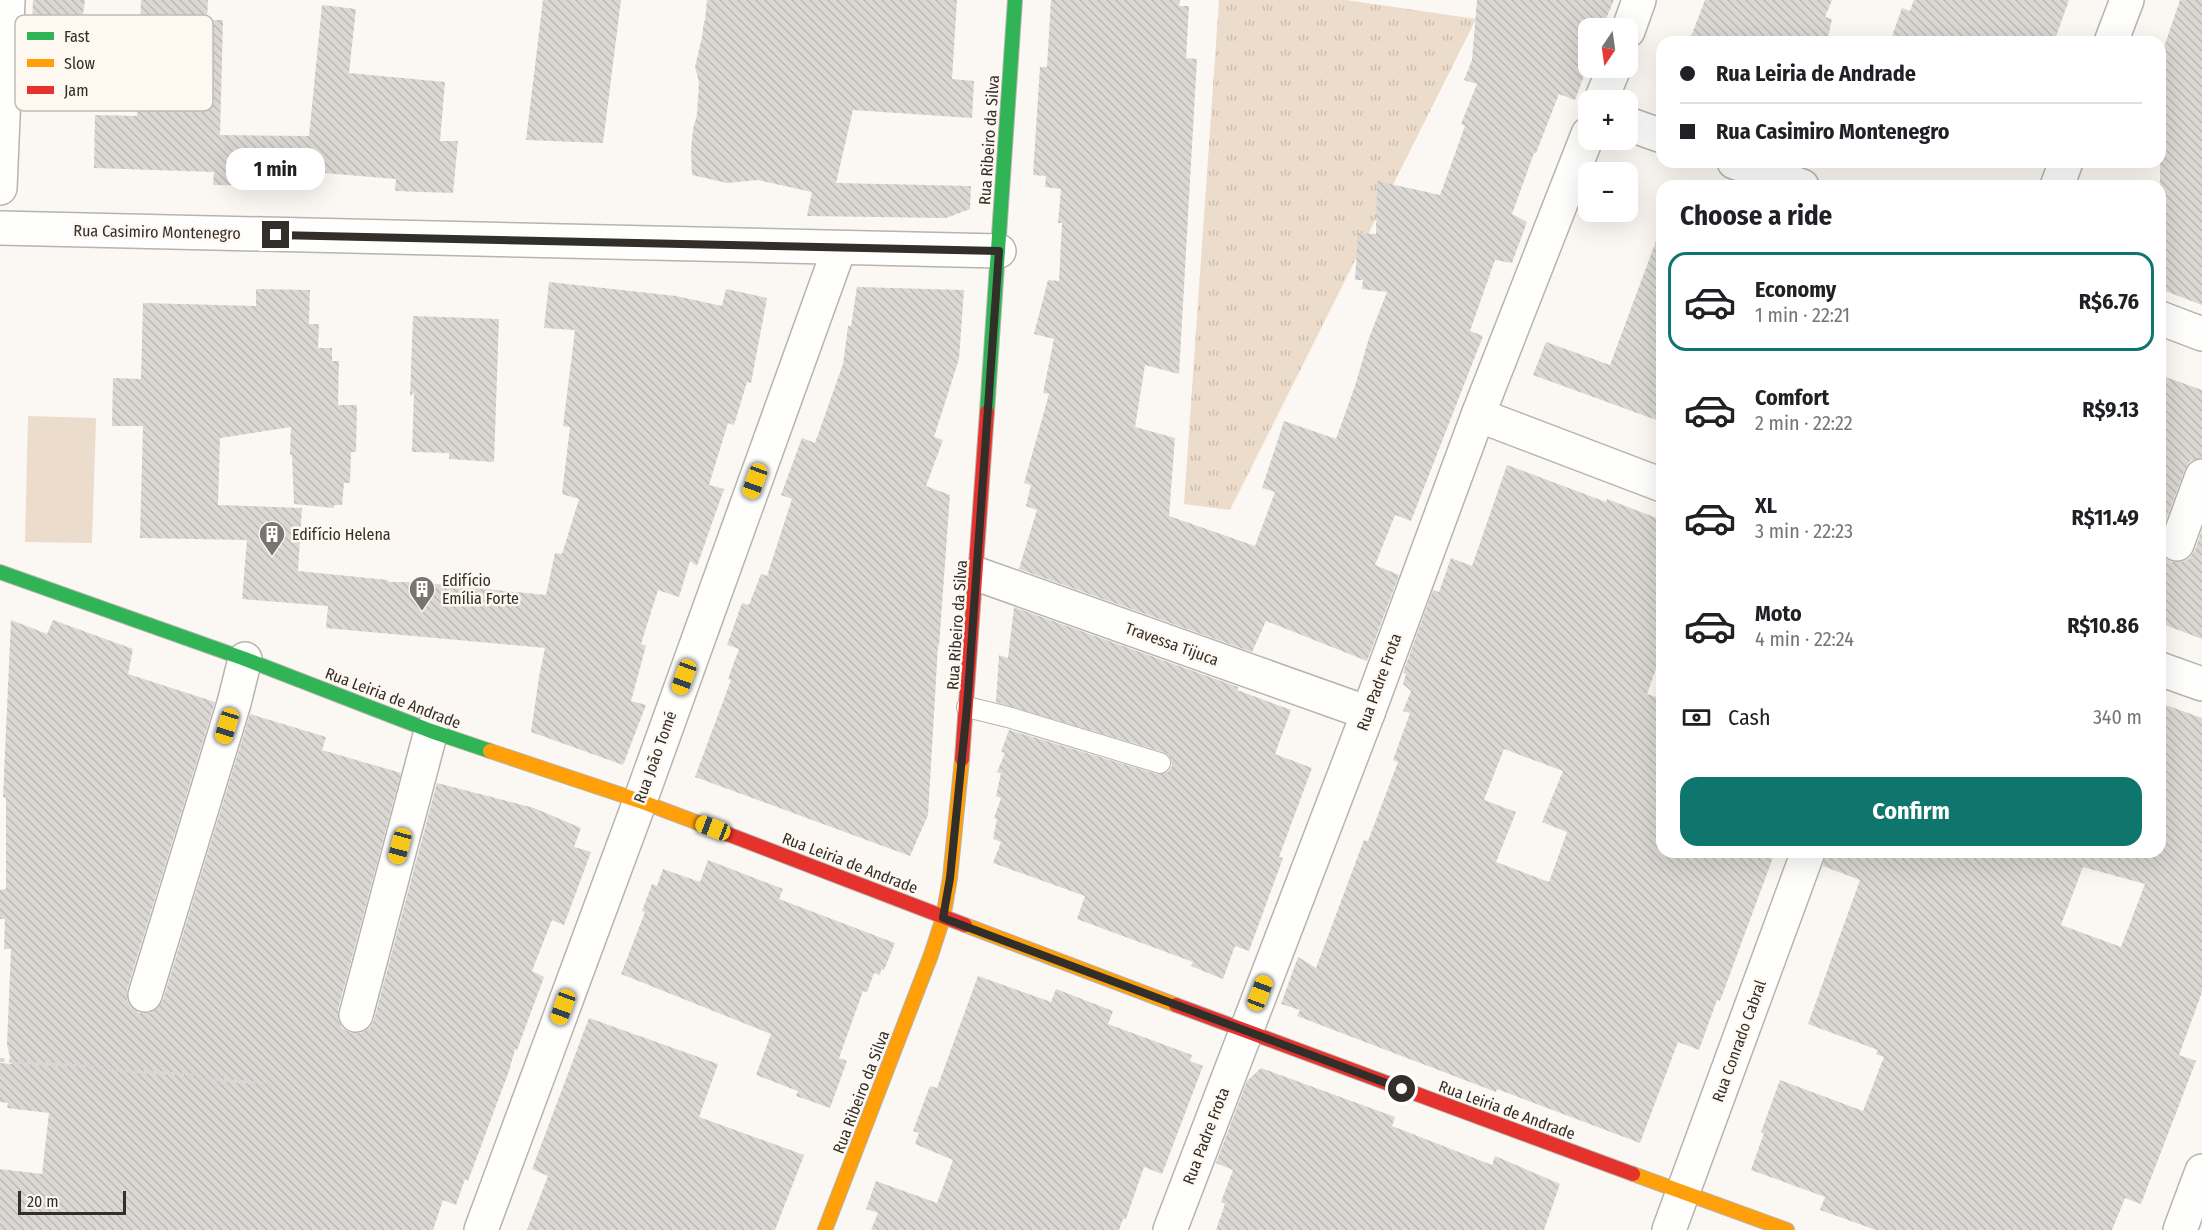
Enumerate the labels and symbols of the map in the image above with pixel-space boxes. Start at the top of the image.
legend [15,15,213,111]
north arrow [1578,18,1638,78]
text: Fast [64,27,91,46]
text: Slow [64,54,95,73]
street label: Rua Ribeiro da Silva [975,74,1003,206]
text: Jam [64,81,89,100]
callout: 1 min [226,148,326,190]
street label: Rua Casimiro Montenegro [73,221,241,243]
route end [262,221,289,248]
car [740,461,770,501]
building icon: Edifício Helena [257,519,287,557]
place label: Edifício Helena [292,525,391,544]
street label: Rua Ribeiro da Silva [943,559,971,691]
place label: Edifício Emília Forte [442,571,519,608]
building icon: Edifício Emília Forte [407,574,437,612]
street label: Travessa Tijuca [1123,618,1221,670]
street label: Rua Padre Frota [1353,630,1405,733]
car [669,657,699,697]
street label: Rua Leiria de Andrade [323,663,464,733]
car [213,706,241,746]
street label: Rua João Tomé [630,708,680,806]
car [693,813,733,843]
car [387,826,413,866]
street label: Rua Leiria de Andrade [780,828,921,898]
car [1245,973,1275,1013]
street label: Rua Conrado Cabral [1708,977,1770,1105]
car [548,987,578,1027]
street label: Rua Ribeiro da Silva [829,1028,893,1156]
route start [1388,1075,1415,1102]
street label: Rua Leiria de Andrade [1436,1077,1578,1144]
street label: Rua Padre Frota [1179,1085,1233,1187]
scale bar [18,1188,126,1216]

